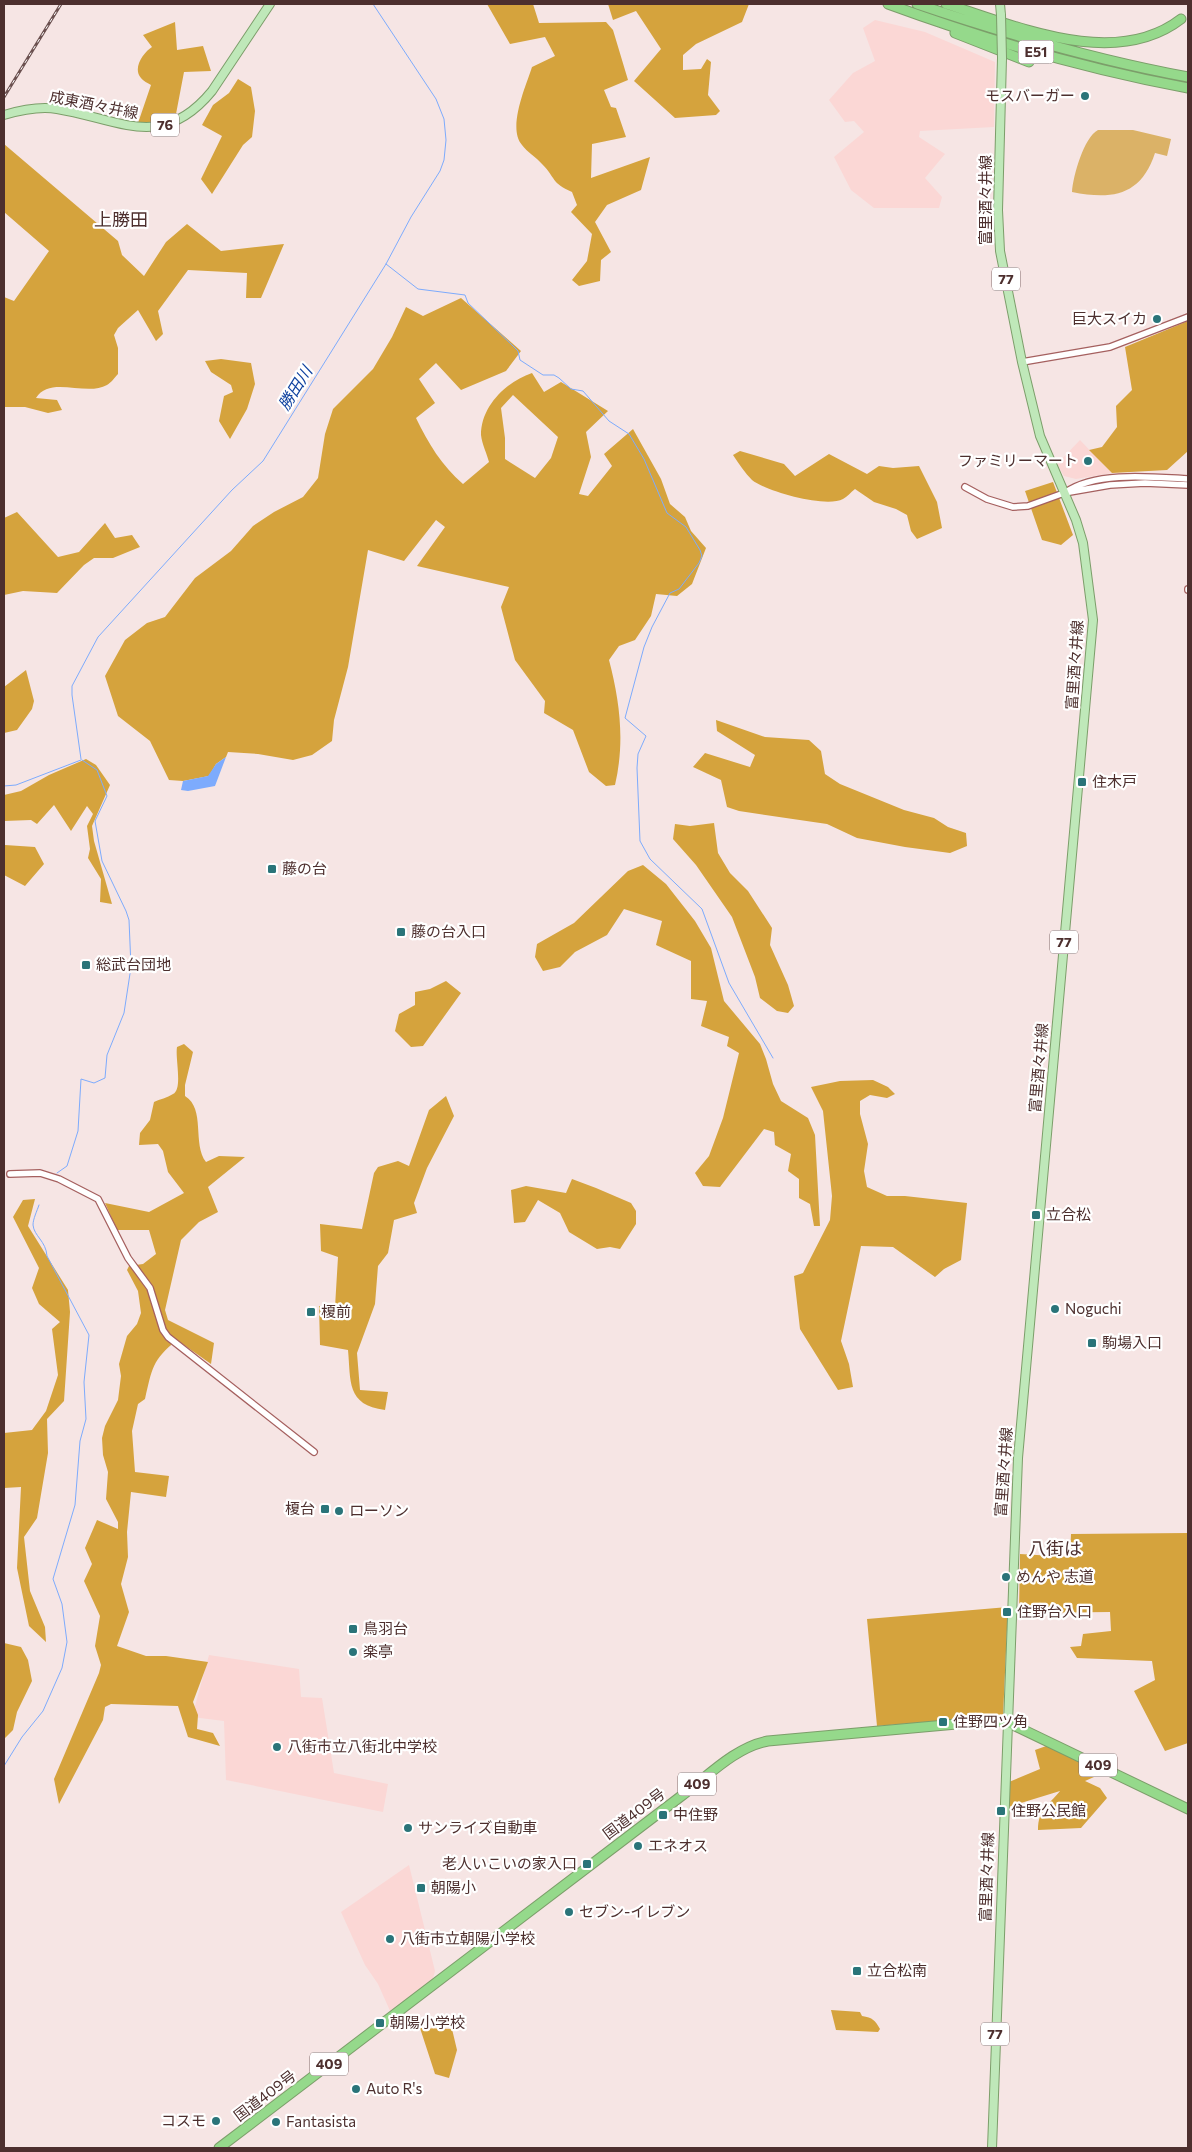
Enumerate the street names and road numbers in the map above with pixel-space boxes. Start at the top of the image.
road number: E51 [1018,41,1054,64]
street label: 成東酒々井線 [48,87,140,121]
road number: 76 [151,114,179,136]
street label: 富里酒々井線 [976,155,994,245]
road number: 77 [992,268,1020,290]
street label: 富里酒々井線 [1062,619,1086,710]
road number: 77 [1050,930,1078,954]
street label: 富里酒々井線 [1025,1022,1051,1114]
street label: 富里酒々井線 [991,1426,1015,1517]
road number: 409 [1079,1754,1117,1776]
road number: 409 [678,1772,716,1796]
street label: 国道409号 [599,1784,668,1842]
street label: 富里酒々井線 [975,1832,997,1922]
road number: 77 [981,2022,1009,2046]
road number: 409 [310,2052,348,2076]
street label: 国道409号 [230,2066,299,2124]

